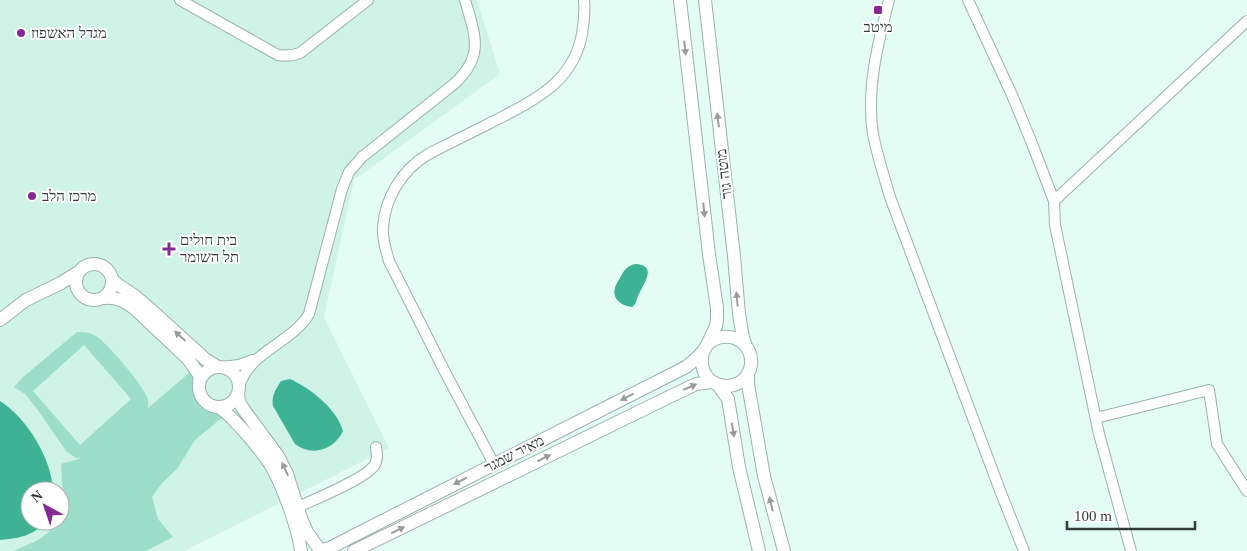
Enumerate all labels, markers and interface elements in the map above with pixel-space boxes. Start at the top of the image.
marker: מיטב [872,4,884,16]
place label: מיטב [863,19,893,35]
place label: מגדל האשפוז [31,25,107,41]
marker: מגדל האשפוז [15,27,27,39]
one-way arrow [681,41,689,57]
one-way arrow [714,111,722,127]
street label: מוטה גור [713,148,735,200]
place label: מרכז הלב [42,188,97,204]
marker: מרכז הלב [26,190,38,202]
one-way arrow [700,202,708,218]
place label: בית חולים תל השומר [180,232,239,265]
marker: בית חולים תל השומר [162,242,176,256]
one-way arrow [733,290,741,306]
one-way arrow [174,331,187,342]
one-way arrow [683,383,697,391]
one-way arrow [620,393,634,401]
one-way arrow [730,422,738,438]
street label: מאיר שמגר [482,432,547,476]
one-way arrow [537,454,551,462]
one-way arrow [280,462,289,477]
one-way arrow [453,477,467,485]
north arrow [20,481,70,531]
text: N [28,487,46,505]
one-way arrow [767,496,775,511]
scale bar [1067,498,1194,530]
text: 100 m [1074,508,1112,524]
one-way arrow [391,525,405,533]

